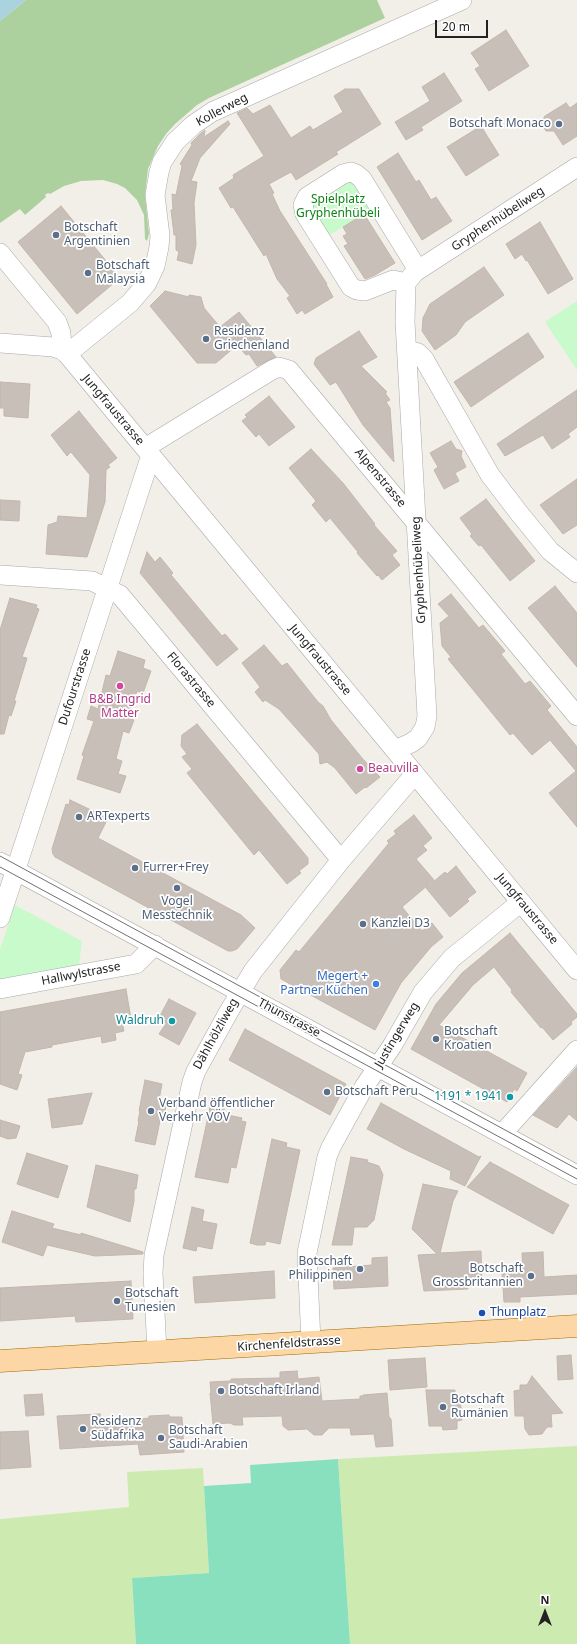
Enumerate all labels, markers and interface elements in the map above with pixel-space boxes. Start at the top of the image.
scale bar [437,12,490,38]
text: 20 m [442,18,470,35]
street label: Kollerweg [194,90,250,130]
place label: Botschaft Monaco [449,117,551,131]
marker: Botschaft Monaco [554,119,564,129]
street label: Gryphenhübeliweg [449,184,547,254]
park label: Spielplatz Gryphenhübeli [296,193,380,221]
place label: Botschaft Argentinien [64,221,130,249]
marker: Botschaft Argentinien [51,230,61,240]
place label: Botschaft Malaysia [96,259,150,287]
marker: Botschaft Malaysia [83,268,93,278]
place label: Residenz Griechenland [214,325,290,353]
marker: Residenz Griechenland [201,334,211,344]
street label: Jungfraustrasse [79,372,147,448]
street label: Alpenstrasse [351,446,409,510]
street label: Gryphenhübeliweg [409,516,429,624]
street label: Jungfraustrasse [286,622,354,698]
street label: Dufourstrasse [56,647,94,727]
street label: Florastrasse [164,649,218,711]
marker: B&B Ingrid Matter [115,681,125,691]
place label: B&B Ingrid Matter [89,693,151,721]
place label: Beauvilla [368,762,419,776]
marker: Beauvilla [355,764,365,774]
place label: ARTexperts [87,810,150,824]
marker: ARTexperts [74,812,84,822]
place label: Furrer+Frey [143,861,208,875]
marker: Furrer+Frey [130,863,140,873]
street label: Jungfraustrasse [493,871,561,947]
marker: Vogel Messtechnik [172,883,182,893]
place label: Vogel Messtechnik [142,895,212,923]
place label: Kanzlei D3 [371,917,430,931]
marker: Kanzlei D3 [358,919,368,929]
street label: Hallwylstrasse [40,959,122,989]
place label: Megert + Partner Küchen [280,970,368,998]
marker: Megert + Partner Küchen [371,979,381,989]
street label: Dählhölzliweg [191,996,241,1072]
street label: Thunstrasse [255,996,323,1040]
street label: Justingerweg [372,1000,422,1070]
place label: Waldruh [116,1014,164,1028]
marker: Waldruh [167,1016,177,1026]
place label: Botschaft Kroatien [444,1025,498,1053]
marker: Botschaft Kroatien [431,1034,441,1044]
place label: Botschaft Peru [335,1085,418,1099]
marker: Botschaft Peru [322,1087,332,1097]
place label: 1191 * 1941 [434,1090,502,1104]
marker: 1191 * 1941 [505,1092,515,1102]
place label: Verband öffentlicher Verkehr VÖV [159,1097,275,1125]
marker: Verband öffentlicher Verkehr VÖV [146,1106,156,1116]
place label: Botschaft Philippinen [289,1255,352,1283]
place label: Botschaft Grossbritannien [432,1262,523,1290]
marker: Botschaft Philippinen [355,1264,365,1274]
marker: Botschaft Grossbritannien [526,1271,536,1281]
place label: Botschaft Tunesien [125,1287,179,1315]
marker: Botschaft Tunesien [112,1296,122,1306]
place label: Thunplatz [490,1306,546,1320]
marker: Thunplatz [477,1308,487,1318]
street label: Kirchenfeldstrasse [237,1333,341,1355]
place label: Botschaft Irland [229,1384,319,1398]
marker: Botschaft Irland [216,1386,226,1396]
place label: Botschaft Rumänien [451,1393,509,1421]
marker: Botschaft Rumänien [438,1402,448,1412]
place label: Residenz Südafrika [91,1415,144,1443]
marker: Residenz Südafrika [78,1424,88,1434]
place label: Botschaft Saudi-Arabien [169,1424,248,1452]
marker: Botschaft Saudi-Arabien [156,1433,166,1443]
north arrow [525,1592,565,1632]
text: N [541,1592,549,1607]

